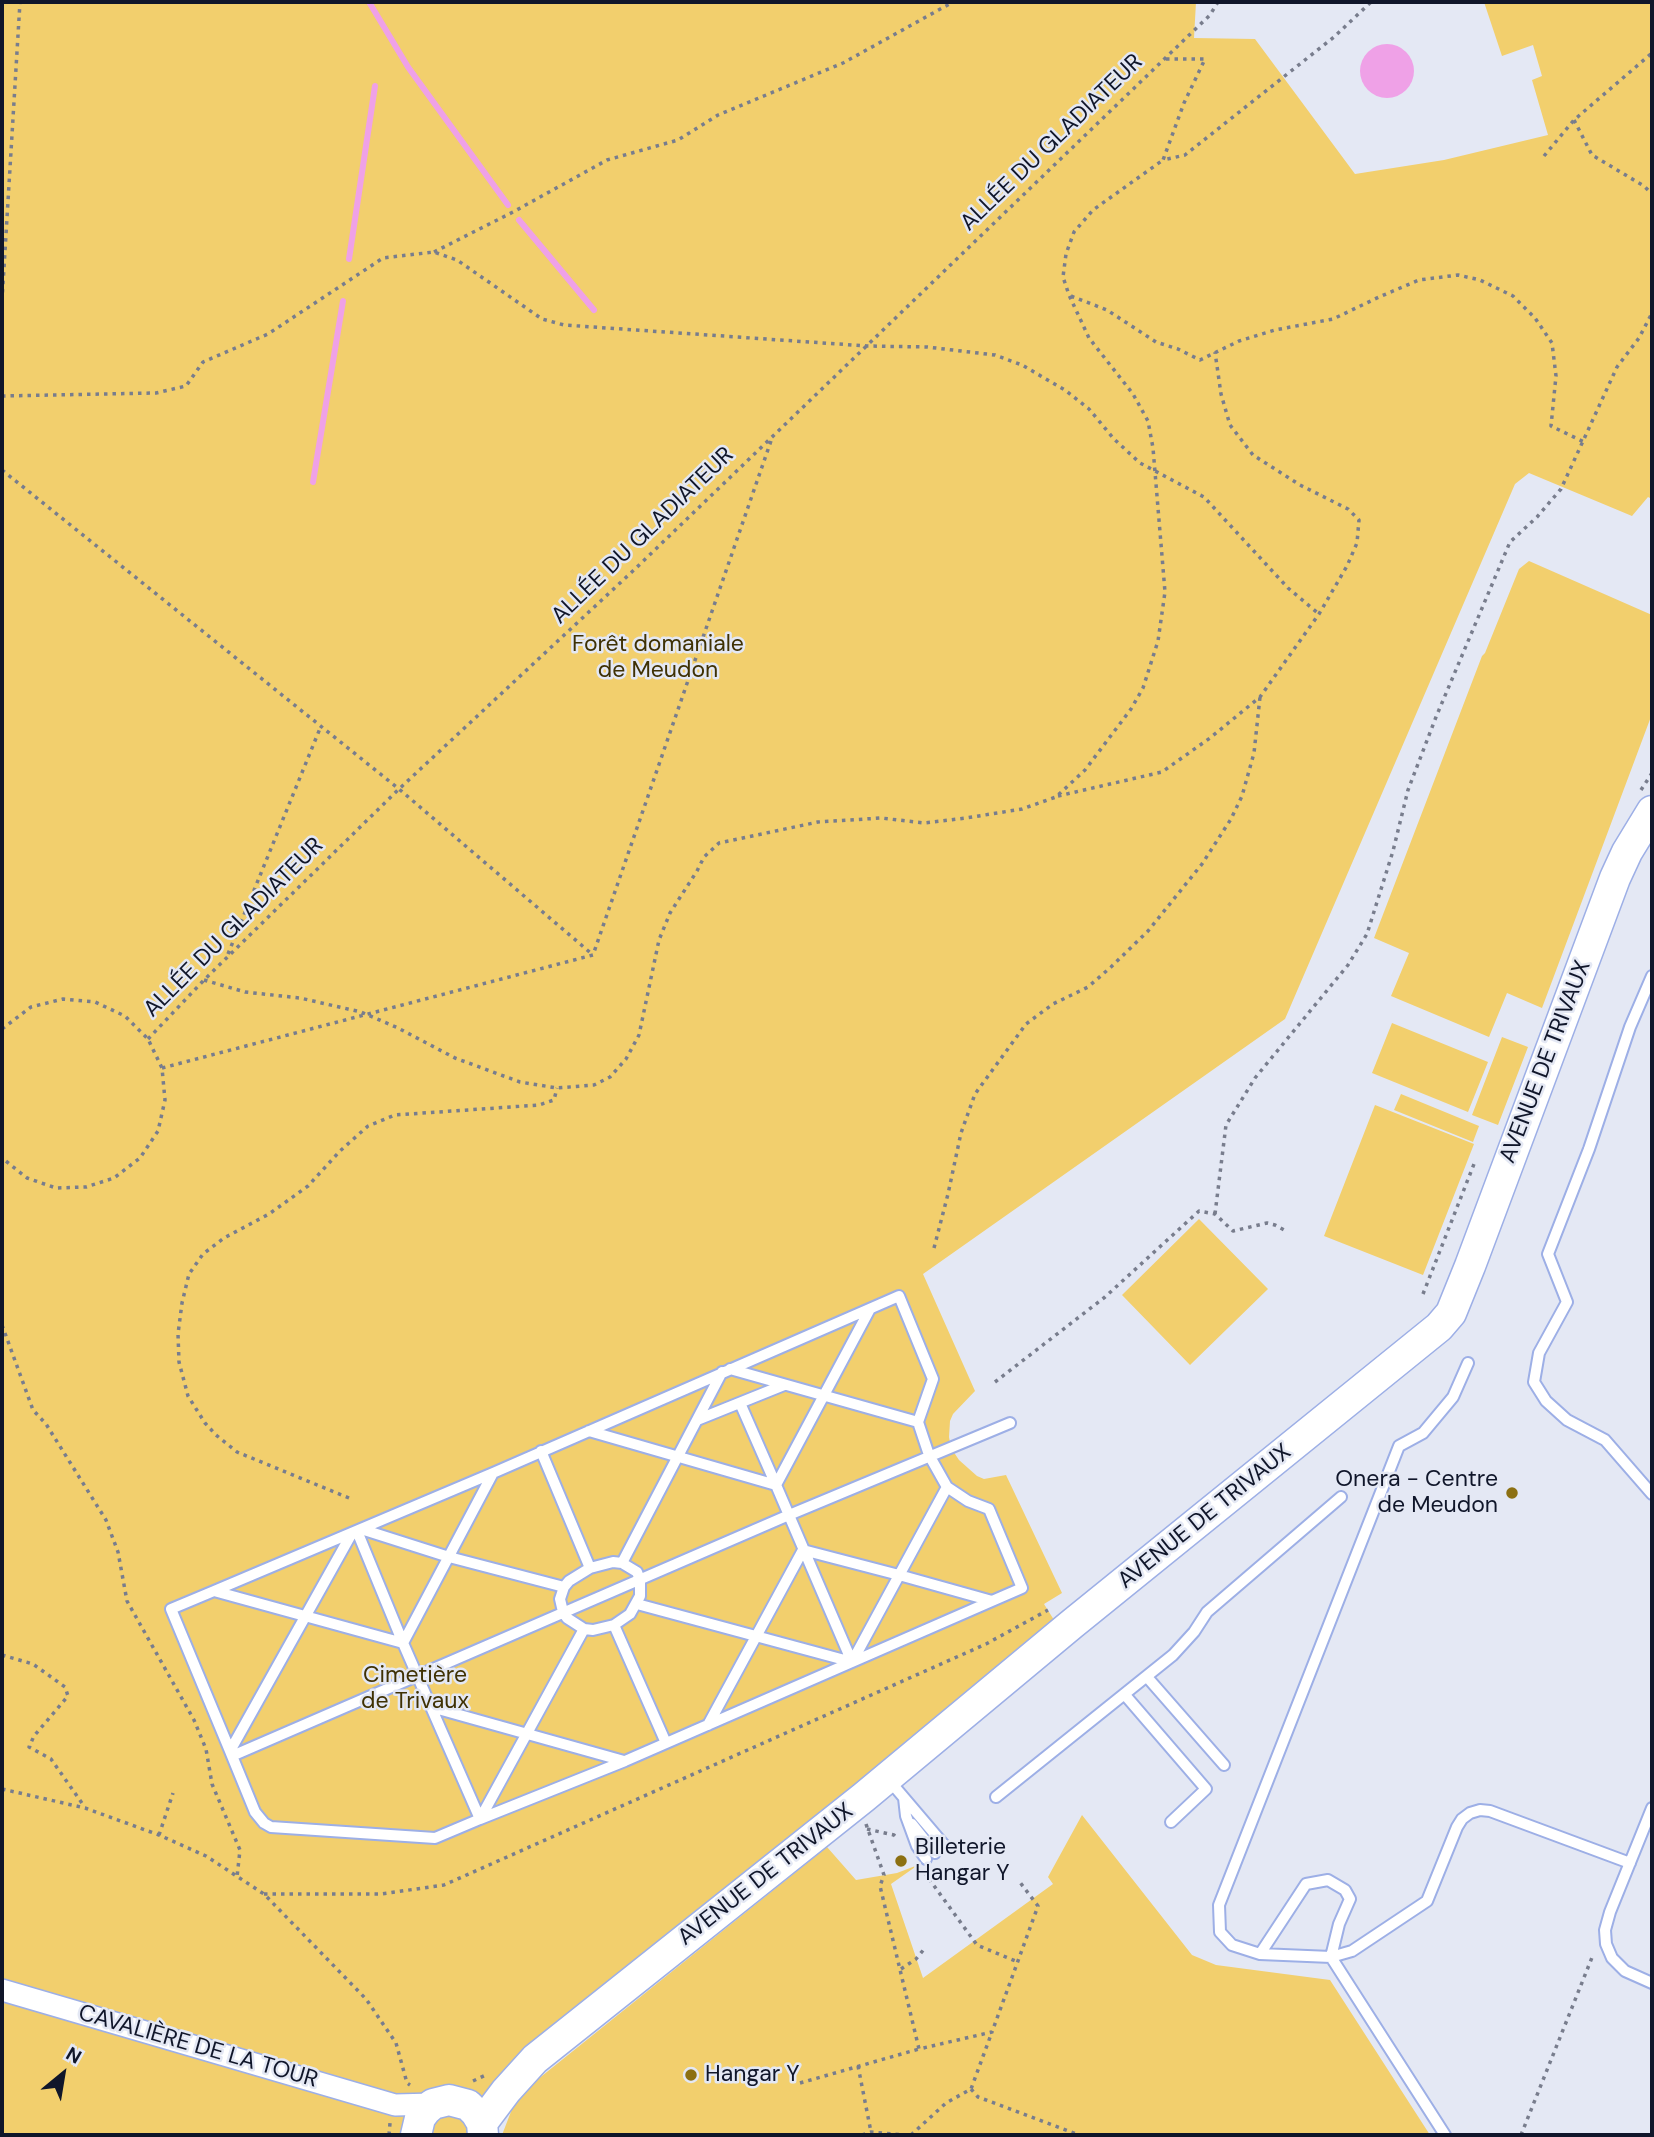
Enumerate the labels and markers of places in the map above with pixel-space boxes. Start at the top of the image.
place label: Onera - Centre de Meudon [1335,1466,1498,1520]
marker: Onera - Centre de Meudon [1504,1485,1520,1501]
place label: Billeterie Hangar Y [915,1834,1010,1888]
marker: Billeterie Hangar Y [893,1853,909,1869]
place label: Hangar Y [705,2061,800,2089]
marker: Hangar Y [683,2067,699,2083]

